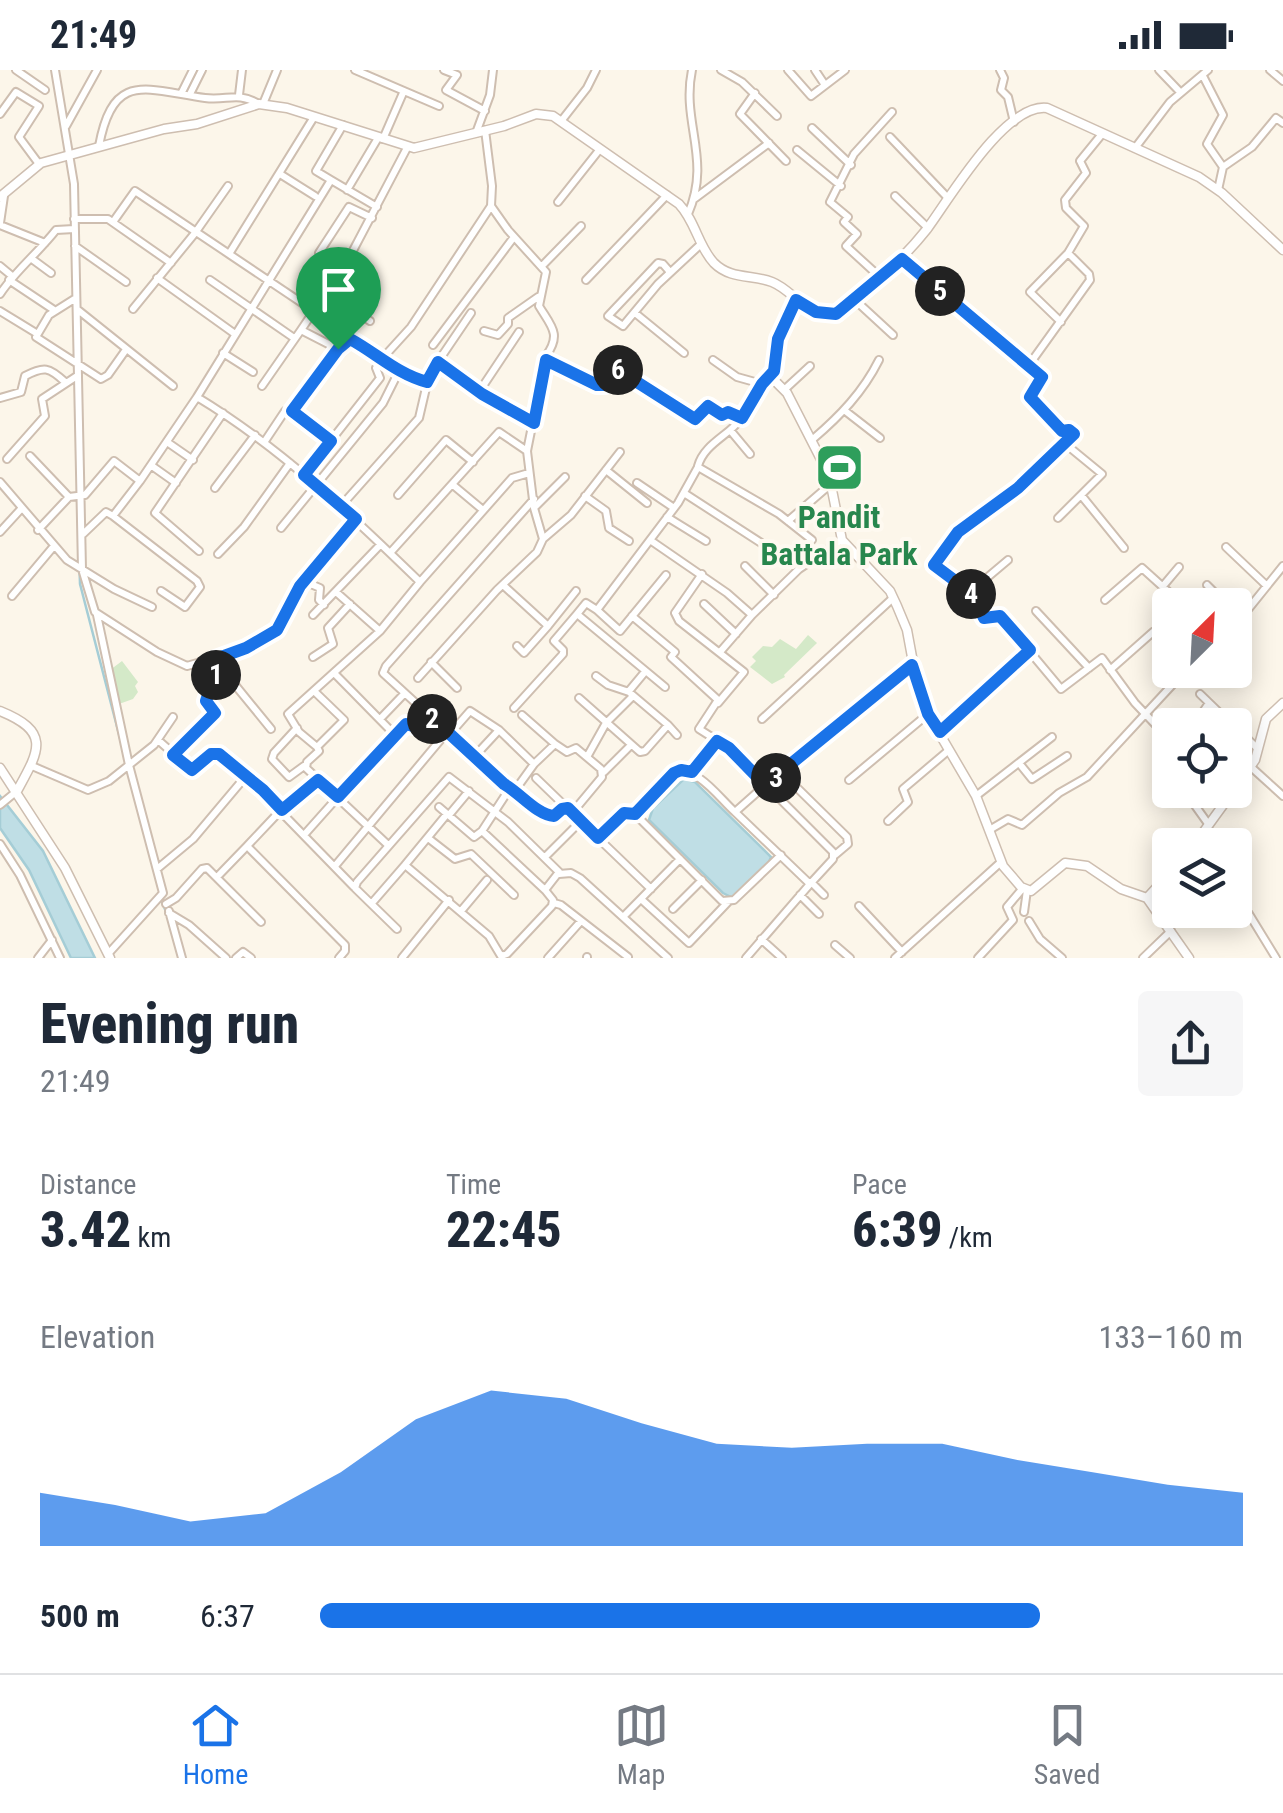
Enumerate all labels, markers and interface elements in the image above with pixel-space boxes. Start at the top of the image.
text: 21:49 [50,13,137,57]
pin [296,247,381,350]
icon: arrive [311,262,366,317]
pin: 5 [915,266,965,316]
text: 5 [933,274,947,307]
pin: 6 [593,345,643,395]
text: 6 [611,353,625,386]
sports icon: Pandit Battala Park [813,441,865,493]
place label: Pandit Battala Park [760,498,918,573]
pin: 4 [946,569,996,619]
text: 4 [964,577,978,610]
north arrow [1152,588,1252,688]
map controls [1152,588,1252,928]
pin: 1 [191,650,241,700]
text: 1 [209,658,223,691]
pin: 2 [407,694,457,744]
text: 2 [425,702,439,735]
button: locate [1152,708,1252,808]
pin: 3 [751,753,801,803]
text: 3 [769,761,783,794]
button: layers [1152,828,1252,928]
button: share [1138,991,1243,1096]
text: Evening run [40,992,299,1056]
text: 21:49 [40,1062,111,1100]
text: Distance [40,1168,137,1201]
text: Time [446,1168,501,1201]
text: Pace [852,1168,907,1201]
text: 3.42 [40,1201,131,1259]
text: 22:45 [446,1201,562,1259]
text: 6:39 [852,1201,942,1259]
text: km [131,1221,171,1254]
text: /km [942,1221,993,1254]
text: Elevation [40,1318,155,1356]
text: 133–160 m [1098,1318,1243,1356]
text: 500 m [40,1597,120,1635]
text: 6:37 [200,1597,255,1635]
tab: Home [183,1698,248,1791]
tab: Map [614,1698,669,1791]
tab: Saved [1034,1698,1100,1791]

